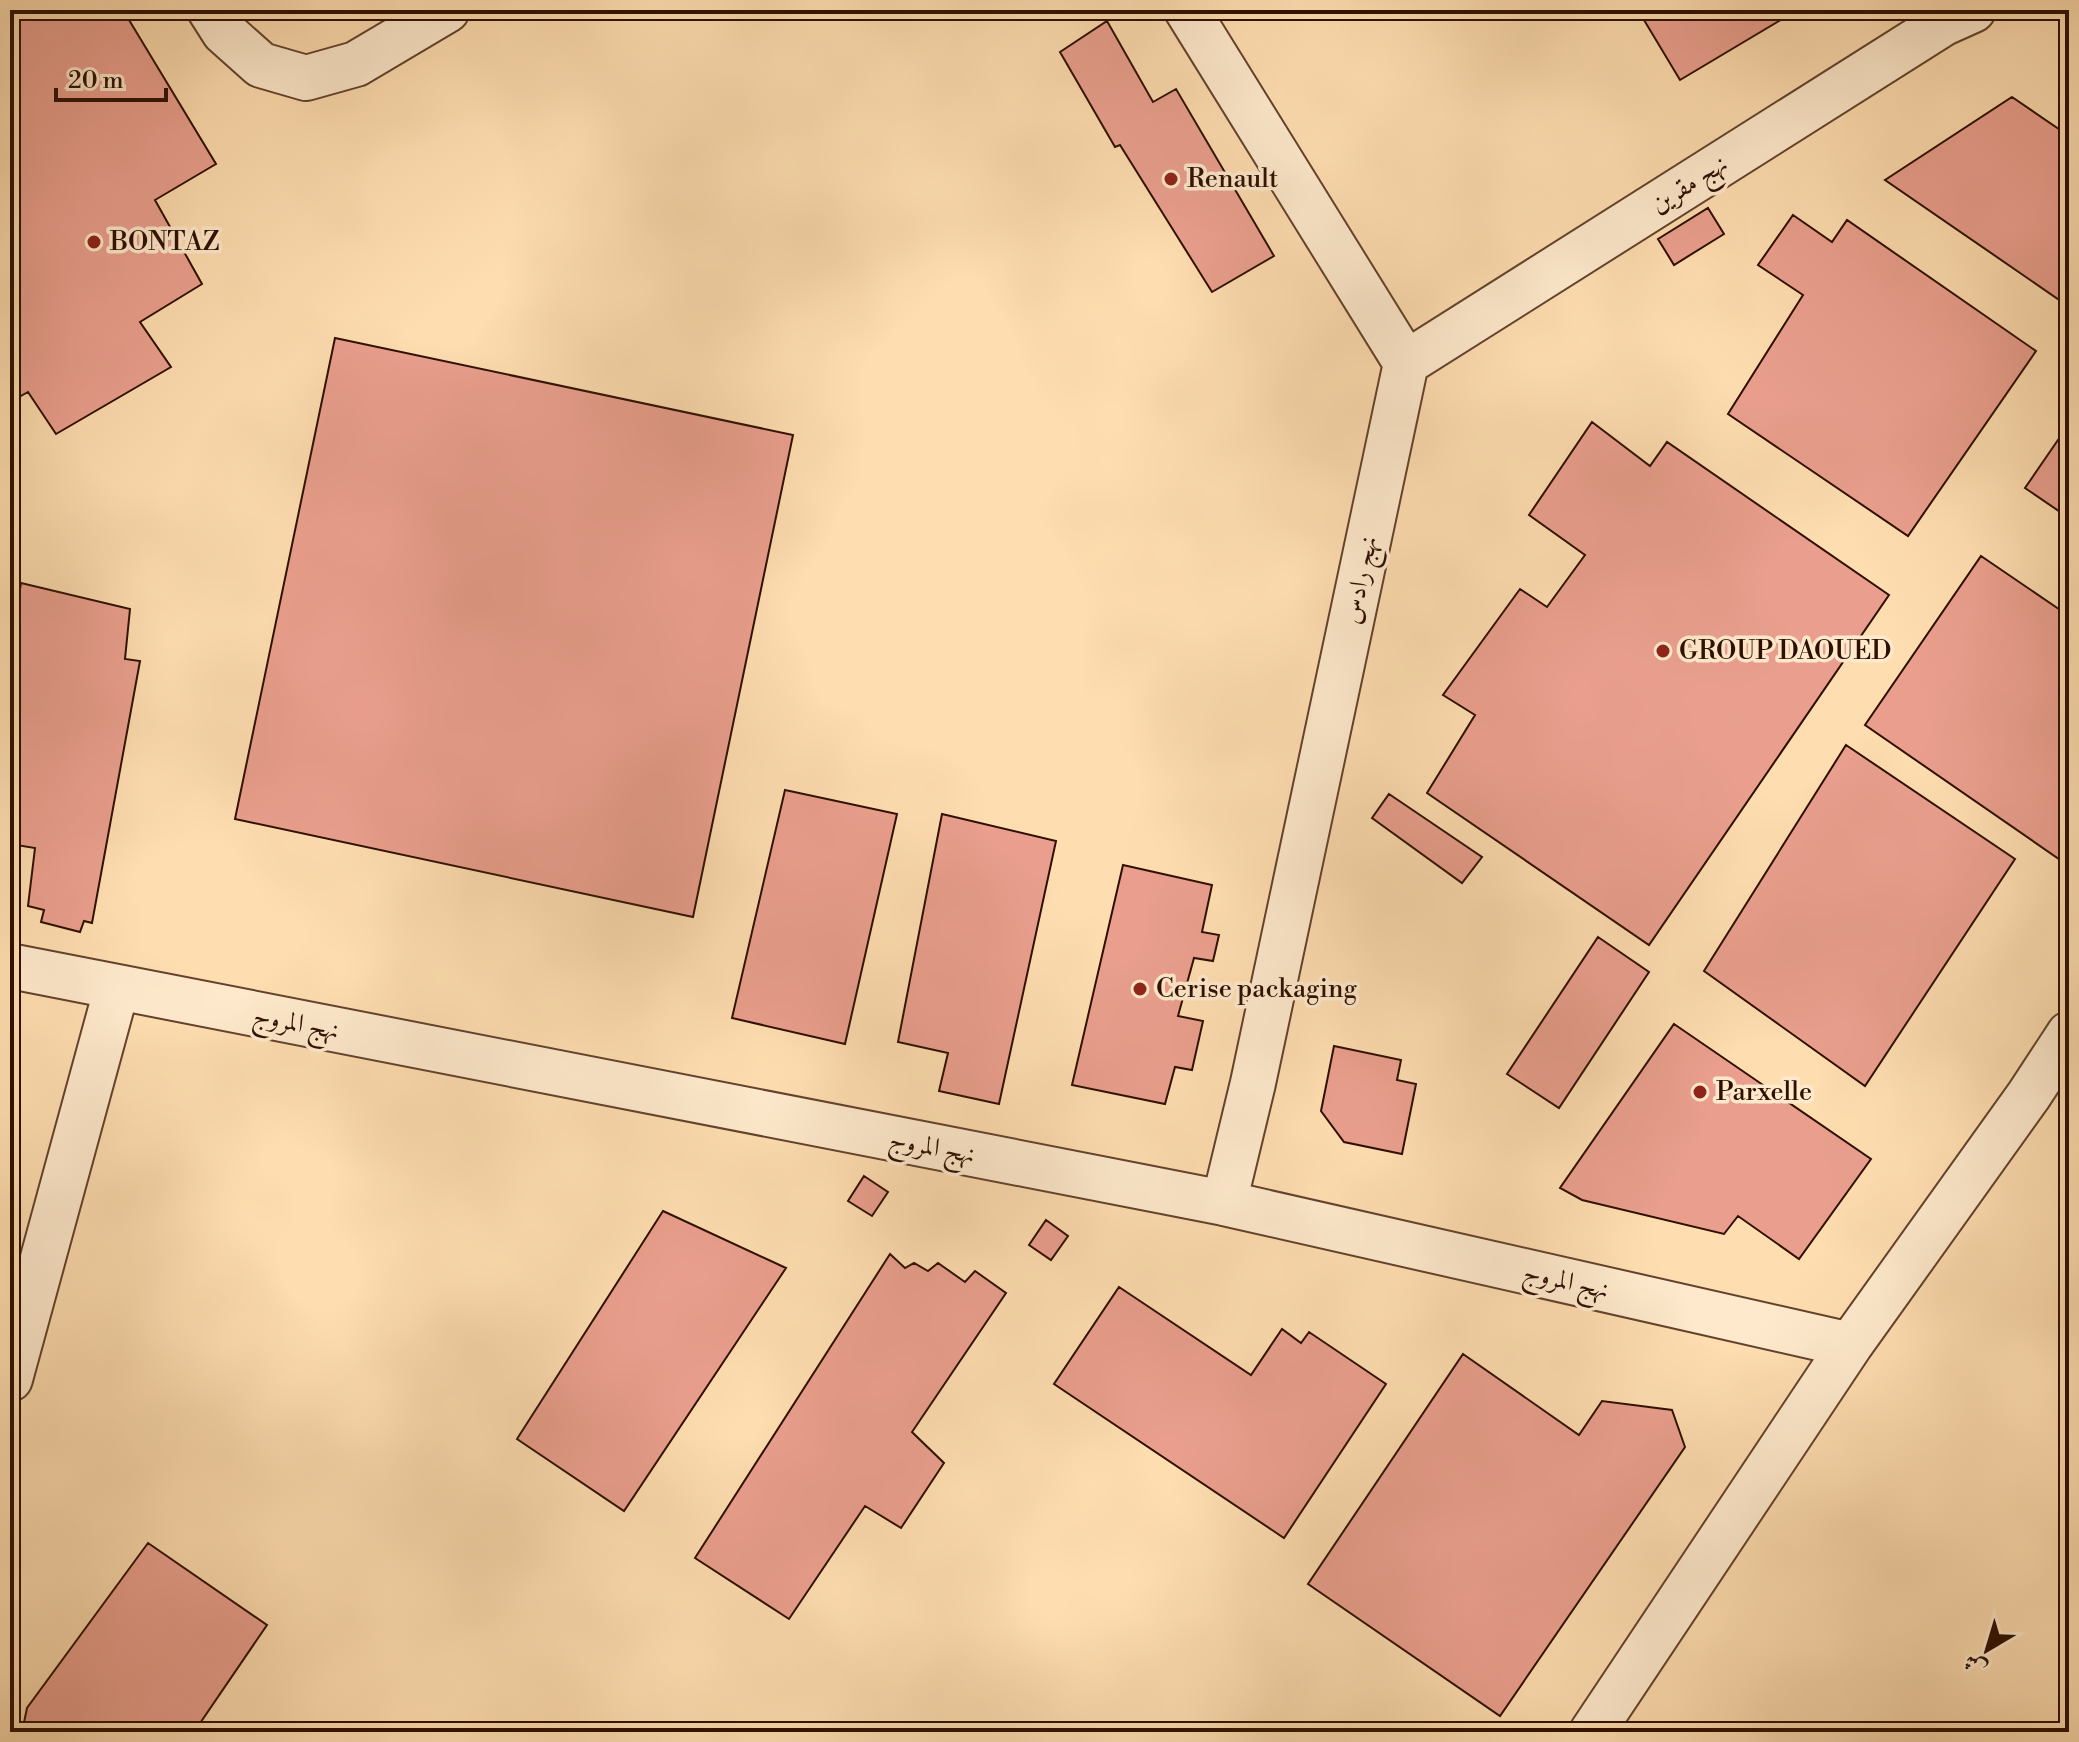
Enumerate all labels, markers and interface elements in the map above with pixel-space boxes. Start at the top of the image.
scale bar [56,52,166,102]
text: 20 m [68,66,124,96]
street label: نهج مقرين [1644,148,1737,226]
place label: Renault [1187,163,1278,195]
marker: Renault [1162,170,1180,188]
place label: BONTAZ [109,226,220,258]
marker: BONTAZ [85,233,103,251]
street label: نهج رادس [1335,533,1392,628]
place label: GROUP DAOUED [1679,635,1892,667]
marker: GROUP DAOUED [1654,642,1672,660]
place label: Cerise packaging [1156,973,1358,1005]
marker: Cerise packaging [1131,980,1149,998]
street label: نهج المروج [249,999,342,1054]
place label: Parxelle [1716,1076,1812,1108]
marker: Parxelle [1691,1083,1709,1101]
street label: نهج المروج [885,1123,978,1178]
street label: نهج المروج [1518,1256,1612,1313]
north arrow [1947,1610,2027,1690]
text: ش [1959,1647,1993,1682]

